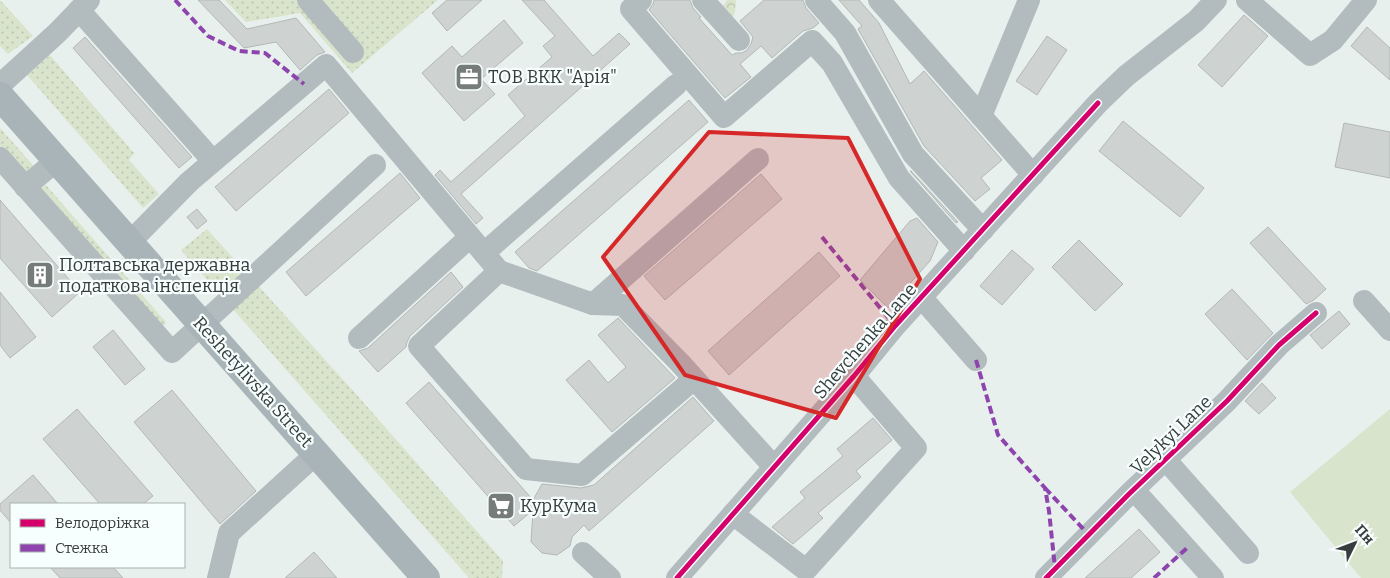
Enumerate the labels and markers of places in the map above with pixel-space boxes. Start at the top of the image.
office icon: ТОВ ВКК "Арія" [454,62,484,92]
place label: ТОВ ВКК "Арія" [488,66,617,88]
place label: Полтавська державна податкова інспекція [59,254,251,297]
building icon: Полтавська державна податкова інспекція [25,260,55,290]
supermarket icon: КурКума [486,491,516,521]
place label: КурКума [520,495,597,517]

